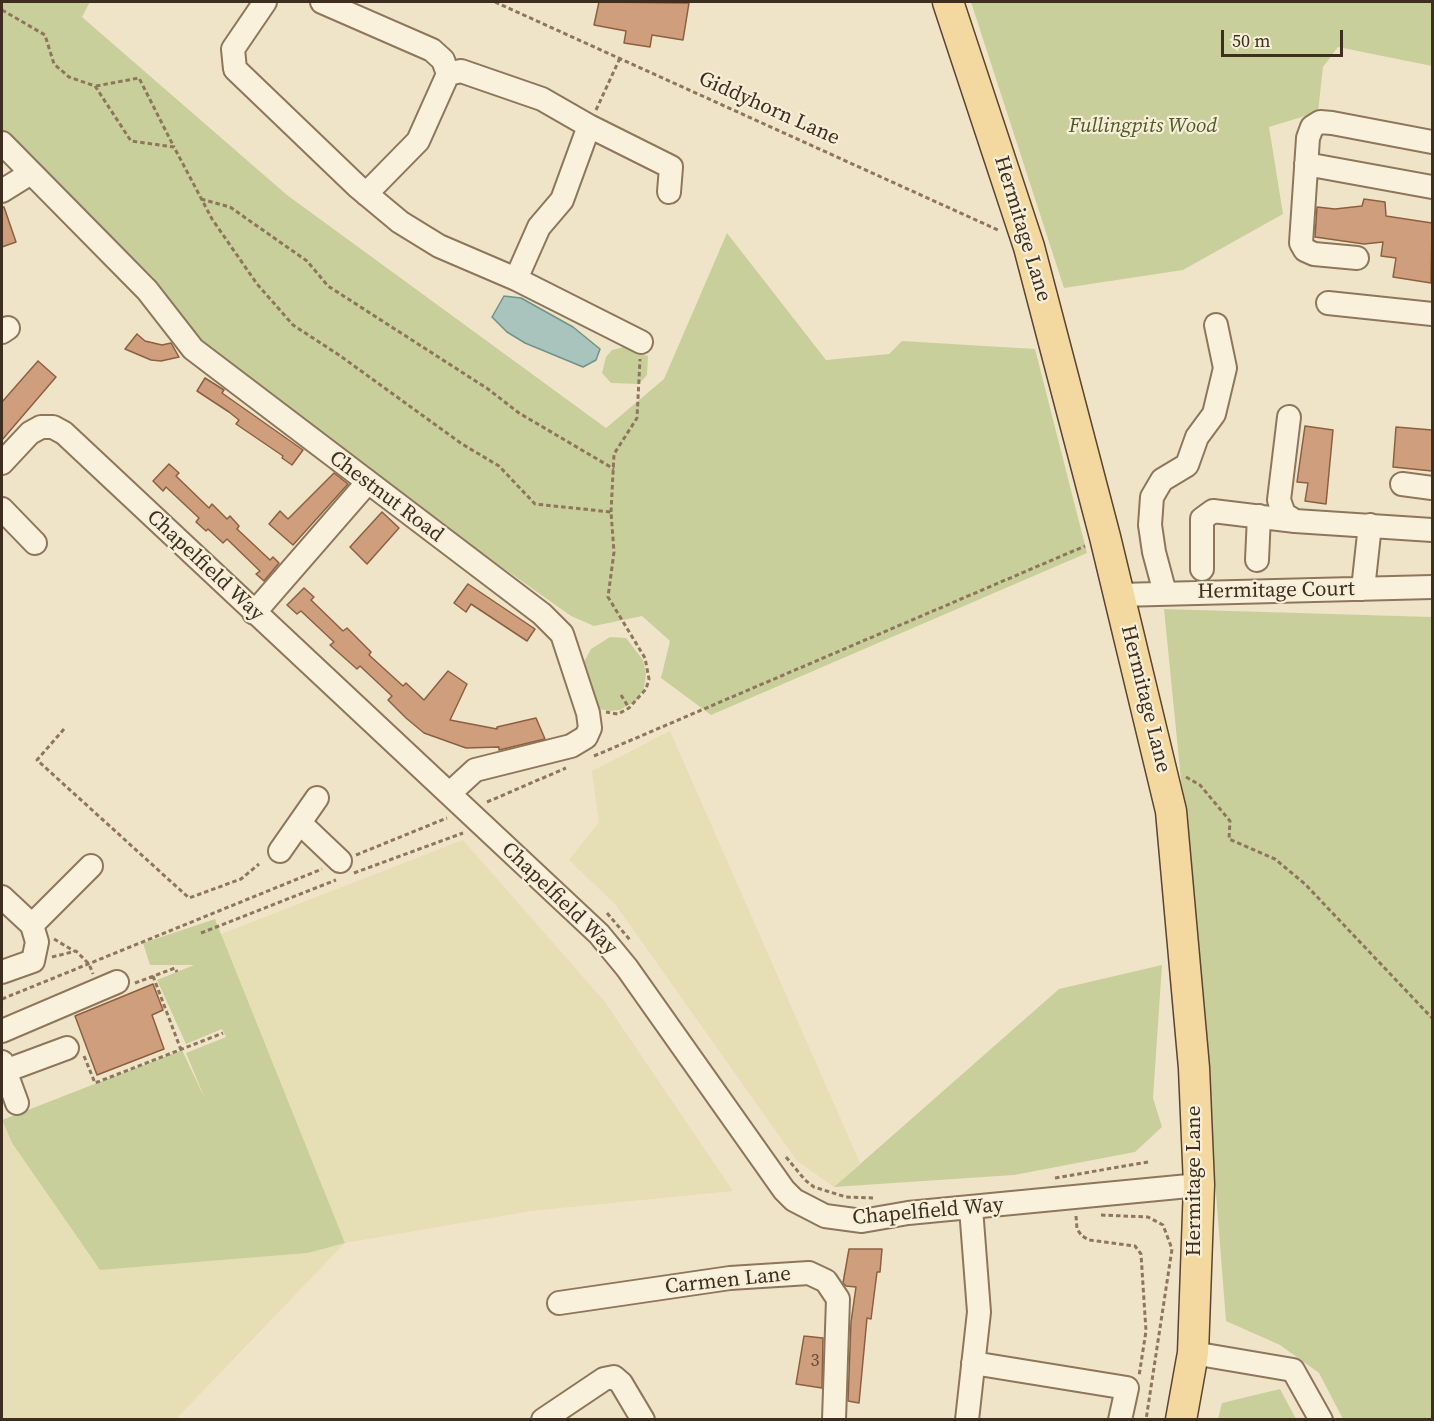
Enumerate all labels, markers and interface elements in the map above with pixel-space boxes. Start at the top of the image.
scale bar [1224,18,1346,56]
text: 50 m [1232,28,1270,53]
street label: Giddyhorn Lane [695,67,843,151]
park label: Fullingpits Wood [1069,114,1217,140]
street label: Hermitage Lane [988,153,1056,305]
street label: Chestnut Road [324,446,448,548]
street label: Chapelfield Way [141,505,269,627]
street label: Hermitage Court [1197,577,1355,605]
street label: Hermitage Lane [1115,623,1175,775]
street label: Chapelfield Way [496,837,622,961]
street label: Hermitage Lane [1182,1105,1208,1257]
street label: Chapelfield Way [851,1193,1005,1231]
street label: Carmen Lane [664,1262,792,1300]
house number: 3 [811,1350,819,1372]

